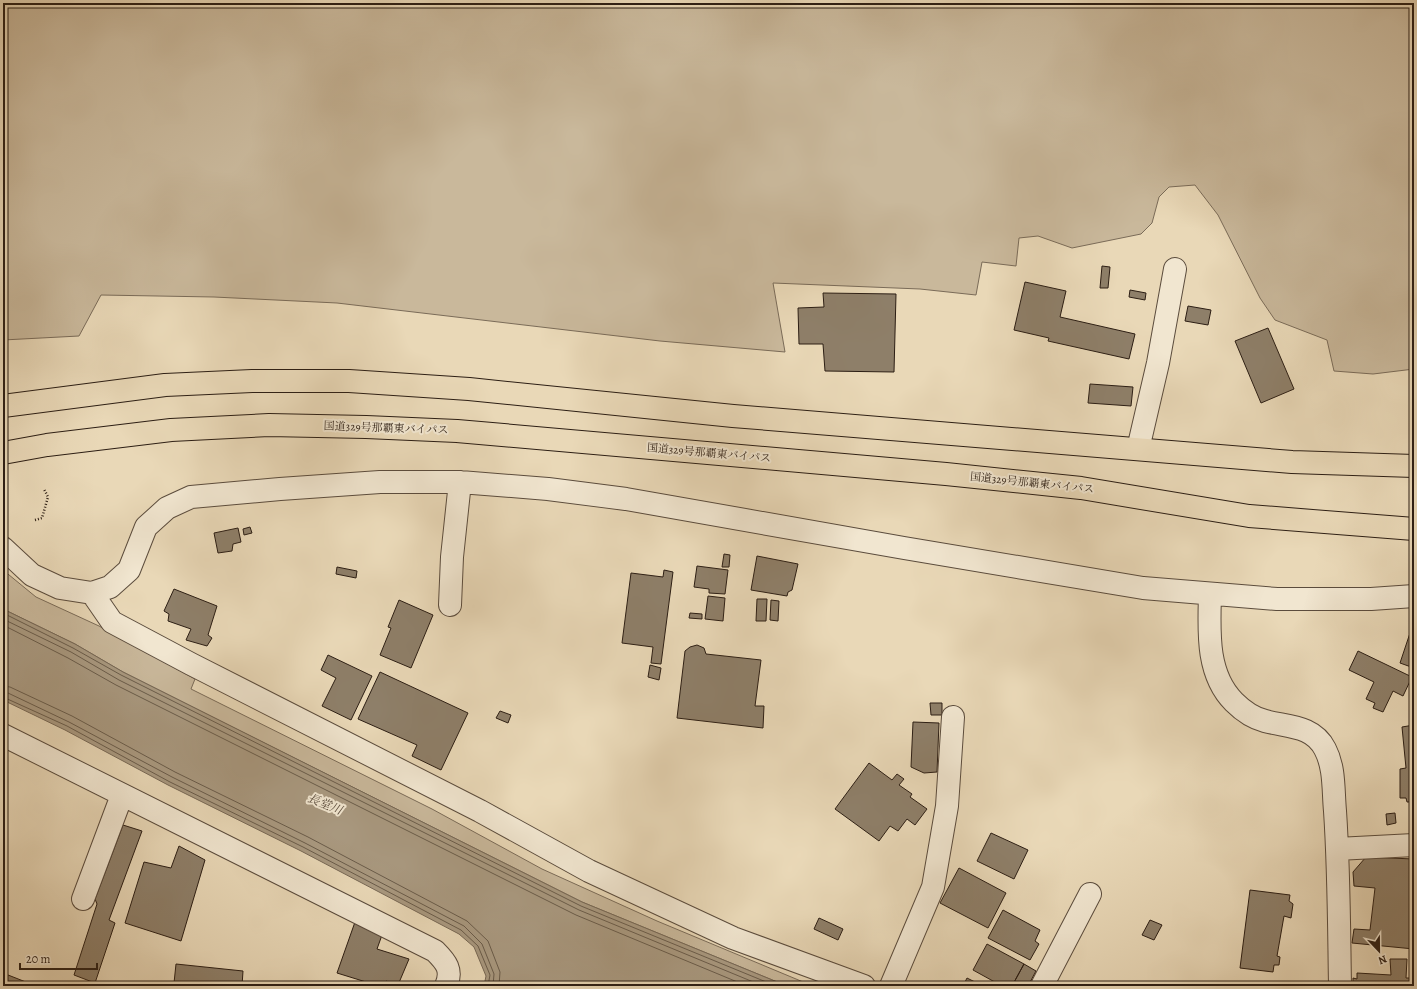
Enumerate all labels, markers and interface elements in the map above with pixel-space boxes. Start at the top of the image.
street label: 国道329号那覇東バイパス [323,418,449,438]
street label: 国道329号那覇東バイパス [646,440,772,466]
street label: 国道329号那覇東バイパス [969,469,1095,497]
water label: 長堂川 [305,790,347,819]
north arrow [1359,931,1399,971]
scale bar [20,945,97,971]
text: 20 m [26,951,50,967]
text: N [1376,951,1389,968]

